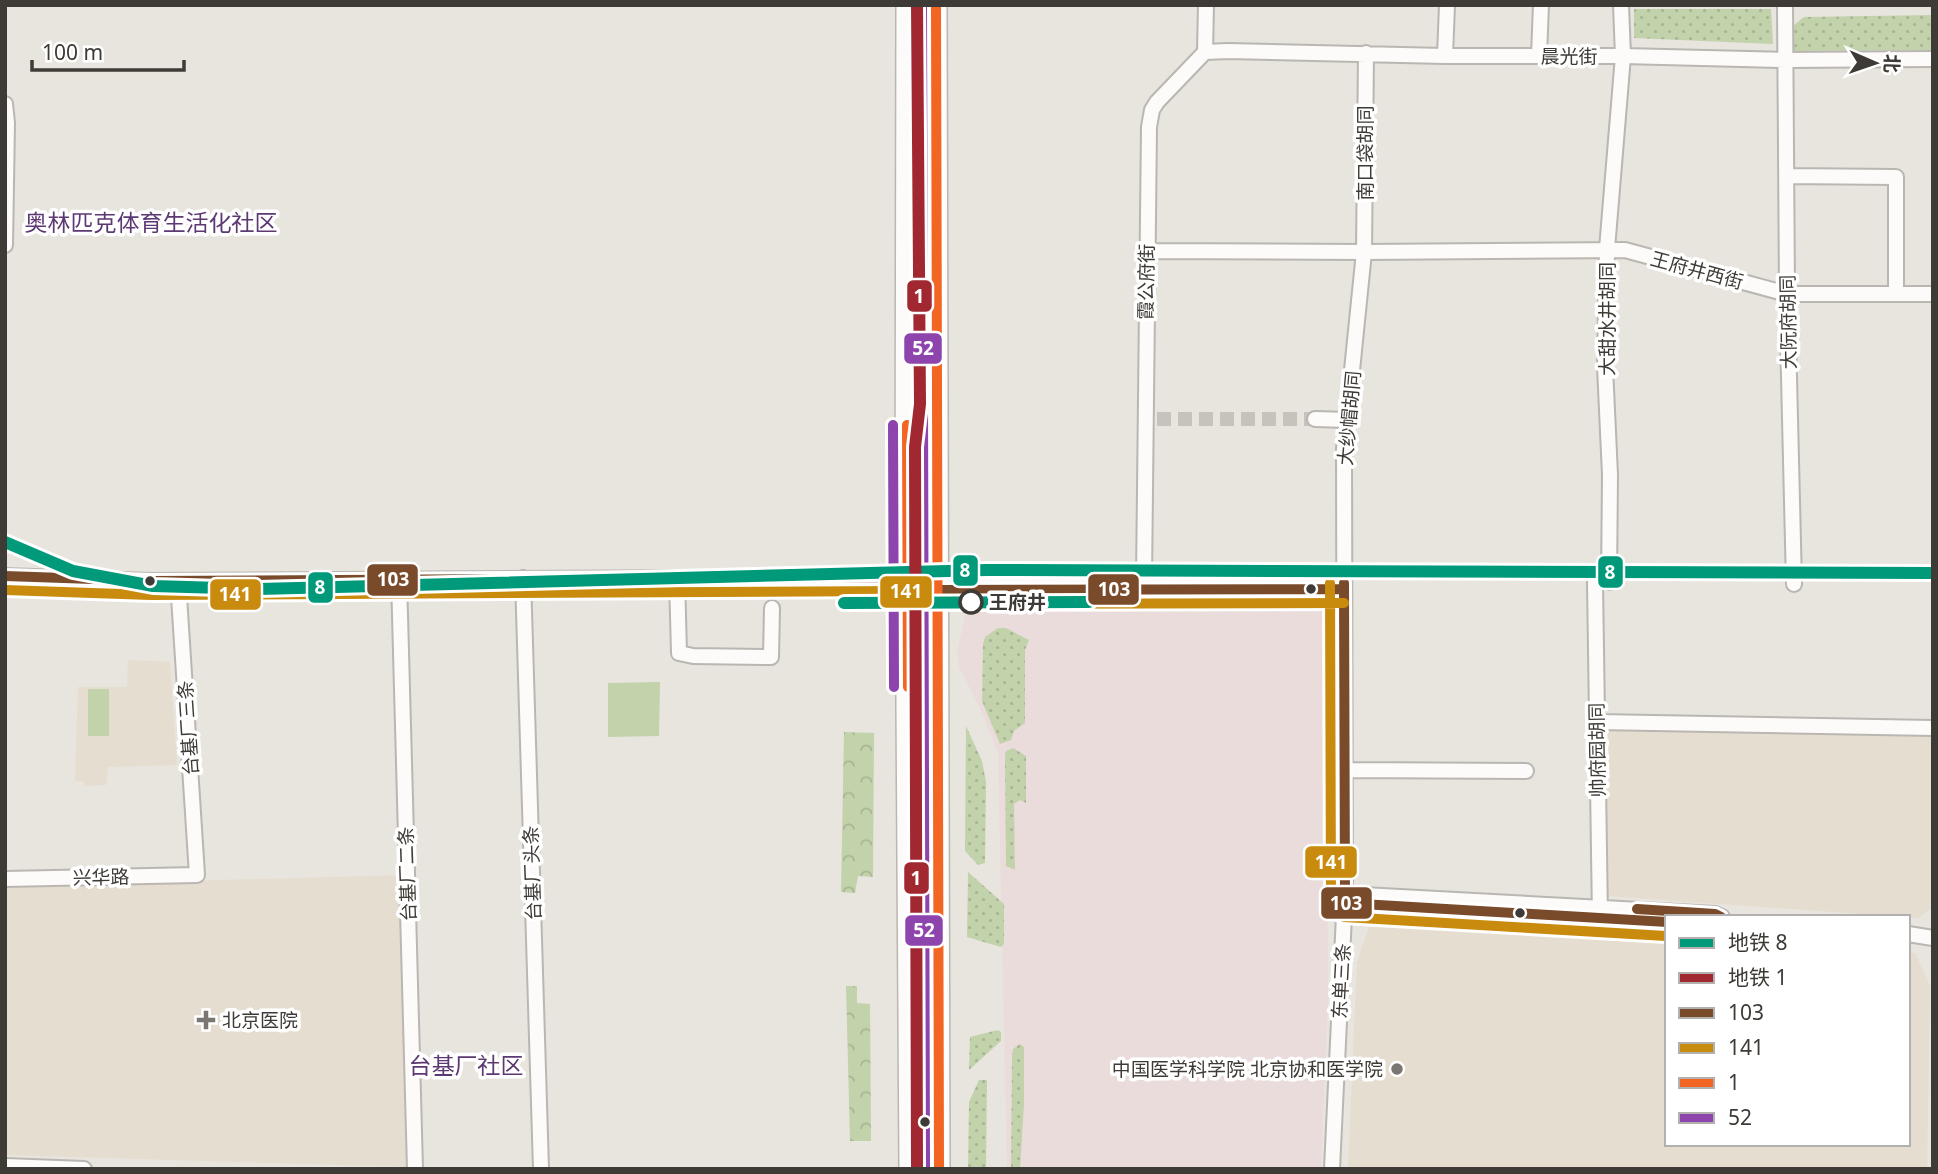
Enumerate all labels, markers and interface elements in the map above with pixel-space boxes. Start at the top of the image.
scale bar [32,28,184,72]
north arrow [1840,28,1910,98]
text: 100 m [42,38,103,66]
street label: 晨光街 [1540,43,1598,69]
text: 北 [1879,54,1905,74]
street label: 南口袋胡同 [1352,105,1378,201]
district label: 奥林匹克体育生活化社区 [25,206,278,238]
street label: 霞公府街 [1132,244,1160,320]
street label: 王府井西街 [1648,245,1746,295]
street label: 大甜水井胡同 [1594,262,1620,376]
street label: 大阮府胡同 [1774,274,1802,370]
line badge: 1 [906,279,933,313]
text: 1 [914,283,924,309]
line badge: 52 [903,332,943,365]
text: 52 [912,335,934,361]
street label: 大纱帽胡同 [1332,370,1366,466]
line badge: 8 [952,554,979,587]
line badge: 8 [1597,555,1624,589]
text: 8 [960,557,971,583]
text: 8 [1605,559,1616,585]
line badge: 103 [366,563,419,597]
text: 103 [377,566,409,592]
line badge: 8 [307,571,334,604]
line badge: 103 [1087,573,1140,606]
unlabelled marker [143,574,157,588]
text: 8 [315,574,326,600]
line badge: 141 [879,575,933,609]
text: 103 [1098,576,1130,602]
line badge: 141 [209,578,262,611]
text: 141 [890,578,922,604]
text: 141 [219,581,251,607]
unlabelled marker [1304,582,1318,596]
place label: 王府井 [989,589,1046,615]
marker: 王府井 [959,590,983,614]
street label: 台基厂三条 [172,680,204,776]
street label: 帅府园胡同 [1583,702,1611,798]
street label: 台基厂头条 [517,825,547,921]
street label: 台基厂二条 [392,826,422,922]
line badge: 141 [1304,845,1358,879]
text: 141 [1315,849,1347,875]
line badge: 1 [903,861,930,895]
street label: 兴华路 [72,864,130,890]
text: 1 [911,865,921,891]
line badge: 103 [1320,886,1373,920]
text: 103 [1330,890,1362,916]
unlabelled marker [1513,906,1527,920]
line badge: 52 [904,914,944,947]
legend [1665,915,1910,1146]
text: 52 [913,917,935,943]
text: 地铁 8 [1728,928,1787,956]
street label: 东单三条 [1326,942,1356,1020]
text: 地铁 1 [1728,963,1787,991]
text: 103 [1728,998,1764,1026]
place label: 北京医院 [222,1007,298,1033]
marker: 北京医院 [196,1010,216,1030]
text: 141 [1728,1033,1764,1061]
district label: 台基厂社区 [409,1049,524,1081]
place label: 中国医学科学院 北京协和医学院 [1112,1056,1383,1082]
marker: 中国医学科学院 北京协和医学院 [1389,1061,1405,1077]
text: 1 [1728,1068,1740,1096]
text: 52 [1728,1103,1752,1131]
unlabelled marker [918,1115,932,1129]

